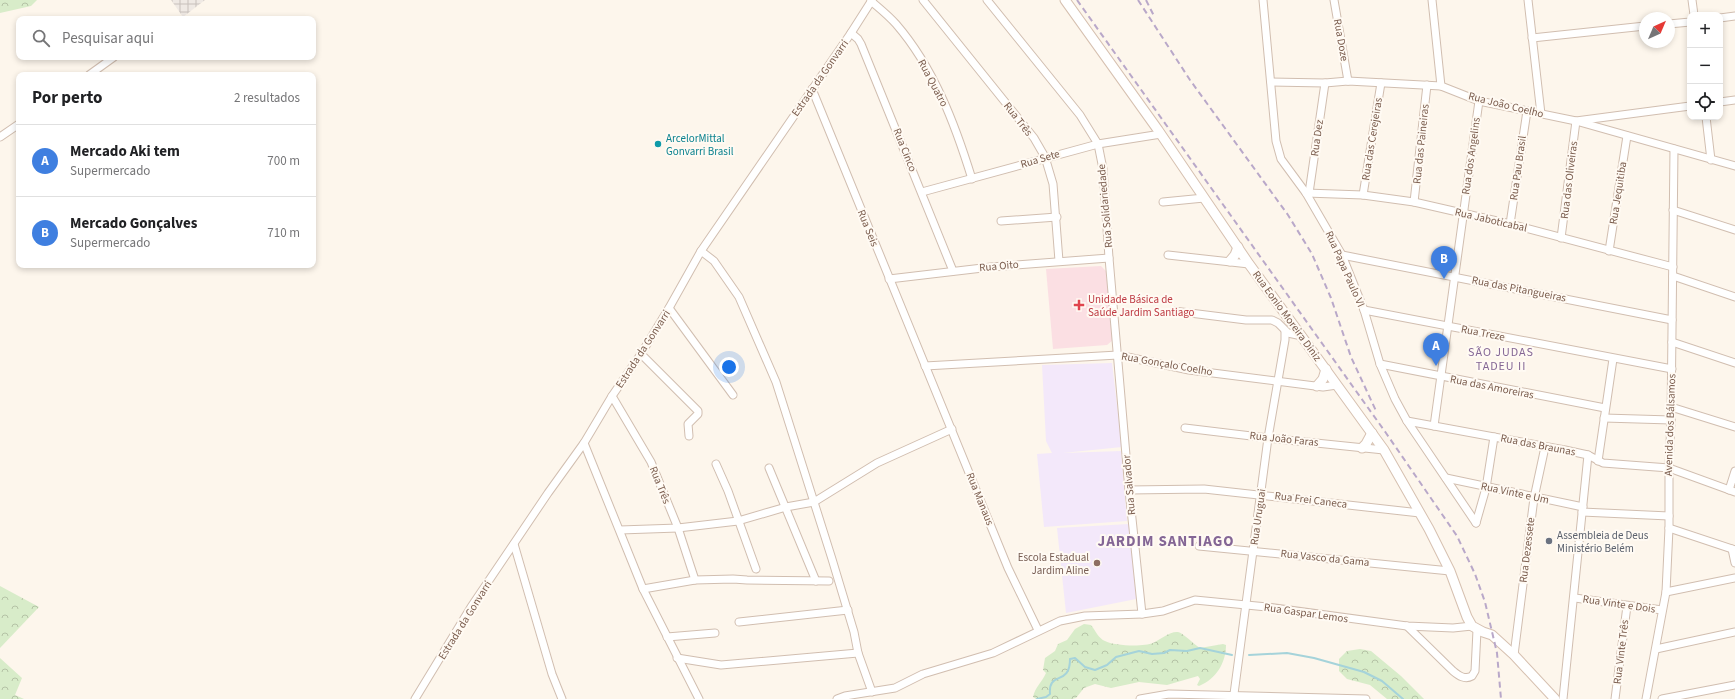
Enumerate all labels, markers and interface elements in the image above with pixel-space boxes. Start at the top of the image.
north arrow [1639,12,1675,48]
map controls [1687,12,1723,120]
button: + [1687,12,1723,48]
search box [16,16,316,60]
street label: Rua Doze [1330,18,1352,63]
icon: search [30,27,52,49]
text: Pesquisar aqui [62,28,154,49]
street label: Estrada da Gonvarri [788,37,852,119]
button: − [1687,48,1723,84]
street label: Rua Quatro [914,56,952,110]
button: locate [1687,84,1723,120]
text: Por perto [32,86,102,110]
street label: Rua João Coelho [1467,88,1545,122]
text: 2 resultados [234,89,300,107]
street label: Rua das Cerejeiras [1358,96,1386,182]
street label: Rua Três [1000,99,1036,139]
street label: Rua das Paineiras [1409,103,1433,185]
street label: Rua dos Angelins [1458,116,1484,196]
street label: Rua Dez [1307,118,1327,157]
street label: Rua Cinco [889,126,921,174]
place label: ArcelorMittal Gonvarri Brasil [666,131,734,159]
street label: Rua Pau Brasil [1506,135,1530,201]
marker: ArcelorMittal Gonvarri Brasil [653,139,663,149]
street label: Rua das Oliveiras [1557,140,1581,220]
text: Mercado Aki tem [70,141,180,162]
street label: Rua Sete [1019,146,1062,172]
text: A [41,152,49,170]
text: 700 m [267,152,300,170]
street label: Rua Jequitiba [1606,161,1630,225]
text: Supermercado [70,162,150,180]
street label: Rua Solidariedade [1094,163,1116,249]
street label: Rua Jaboticabal [1453,204,1529,236]
street label: Rua Seis [854,207,882,249]
text: Mercado Gonçalves [70,213,197,234]
text: B [41,224,49,242]
text: 710 m [267,224,300,242]
street label: Rua Papa Paulo VI [1322,229,1368,309]
text: Supermercado [70,234,150,252]
pin: B [1431,246,1457,279]
street label: Rua Oito [979,257,1019,275]
street label: Rua Eonio Moreira Diniz [1249,268,1325,365]
street label: Rua das Pitangueiras [1471,272,1568,306]
place label: Unidade Básica de Saúde Jardim Santiago [1088,292,1195,320]
marker: Unidade Básica de Saúde Jardim Santiago [1073,299,1085,311]
street label: Estrada da Gonvarri [612,307,674,391]
street label: Rua Treze [1460,321,1507,345]
pin: A [1423,333,1449,366]
district label: SÃO JUDAS TADEU II [1468,344,1534,375]
street label: Rua Gonçalo Coelho [1120,349,1214,379]
your location [719,357,739,377]
street label: Rua das Amoreiras [1449,372,1536,403]
street label: Avenida dos Bálsamos [1661,373,1679,476]
street label: Rua João Faras [1249,428,1320,450]
street label: Rua das Braunas [1499,430,1577,460]
street label: Rua Salvador [1119,454,1139,516]
street label: Rua Três [646,464,674,506]
street label: Rua Manaus [963,470,998,528]
street label: Rua Vinte e Um [1479,478,1551,508]
street label: Rua Uruguai [1247,488,1269,546]
street label: Rua Frei Caneca [1274,488,1348,512]
street label: Rua Dezessete [1516,516,1539,584]
place label: Assembleia de Deus Ministério Belém [1557,528,1649,556]
district label: JARDIM SANTIAGO [1098,531,1234,552]
marker: Assembleia de Deus Ministério Belém [1544,536,1554,546]
street label: Rua Vasco da Gama [1280,546,1370,570]
place label: Escola Estadual Jardim Aline [1018,550,1090,578]
marker: Escola Estadual Jardim Aline [1092,558,1102,568]
street label: Estrada da Gonvarri [435,578,495,662]
street label: Rua Vinte e Dois [1582,591,1657,617]
street label: Rua Gaspar Lemos [1263,600,1349,626]
street label: Rua Vinte Três [1610,619,1632,685]

